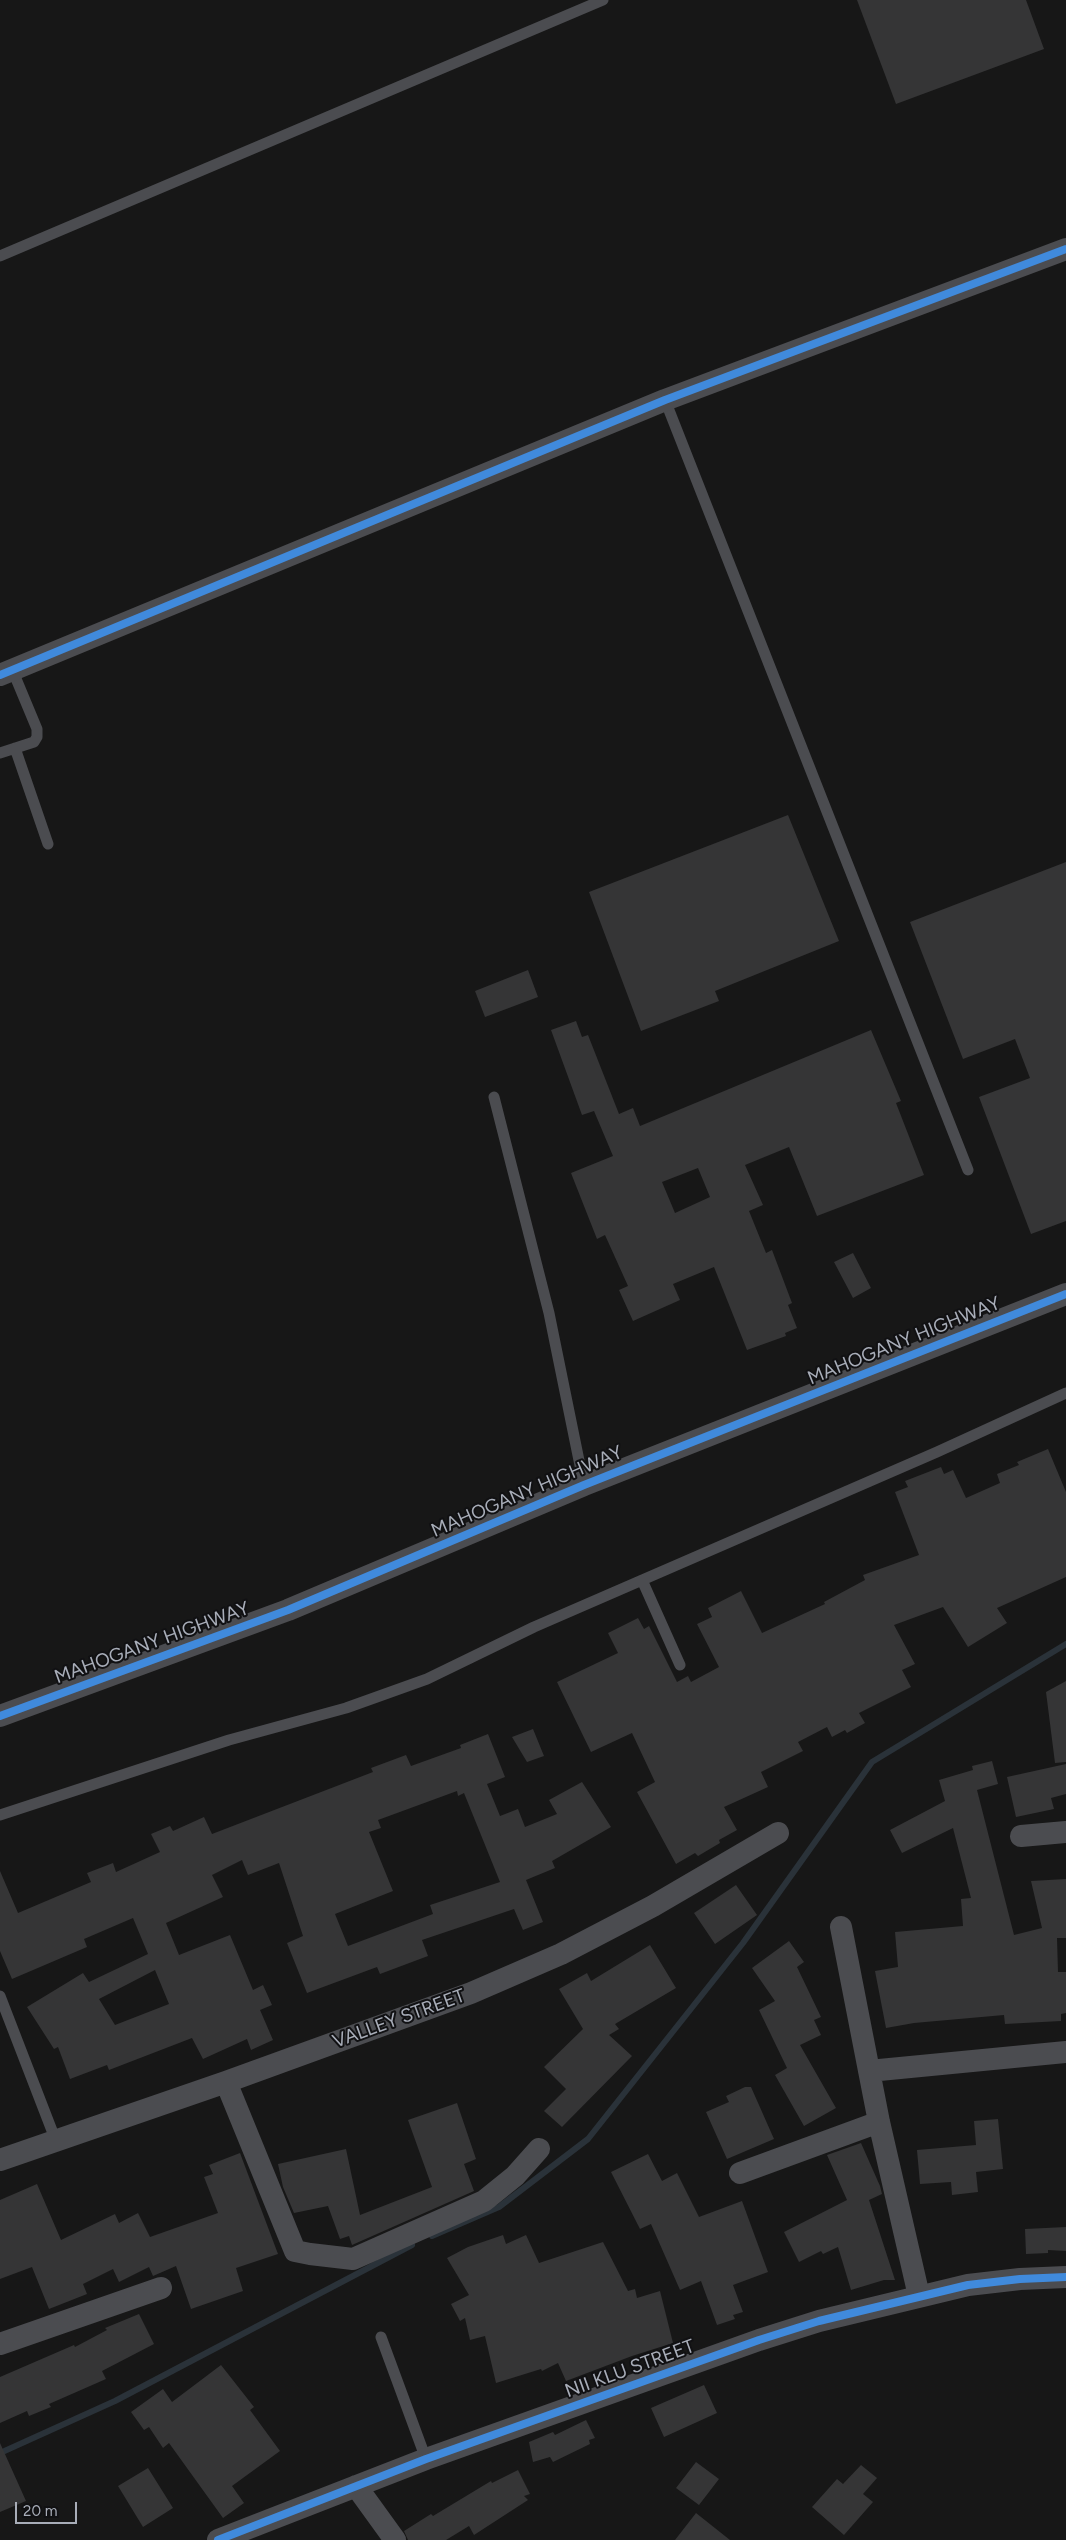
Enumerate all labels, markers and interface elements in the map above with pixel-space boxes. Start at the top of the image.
street label: MAHOGANY HIGHWAY [804,1292,1004,1390]
street label: MAHOGANY HIGHWAY [428,1441,626,1543]
street label: MAHOGANY HIGHWAY [51,1597,253,1689]
street label: VALLEY STREET [330,1984,468,2054]
street label: NII KLU STREET [562,2335,698,2403]
scale bar [18,2492,80,2524]
text: 20 m [23,2502,57,2520]

